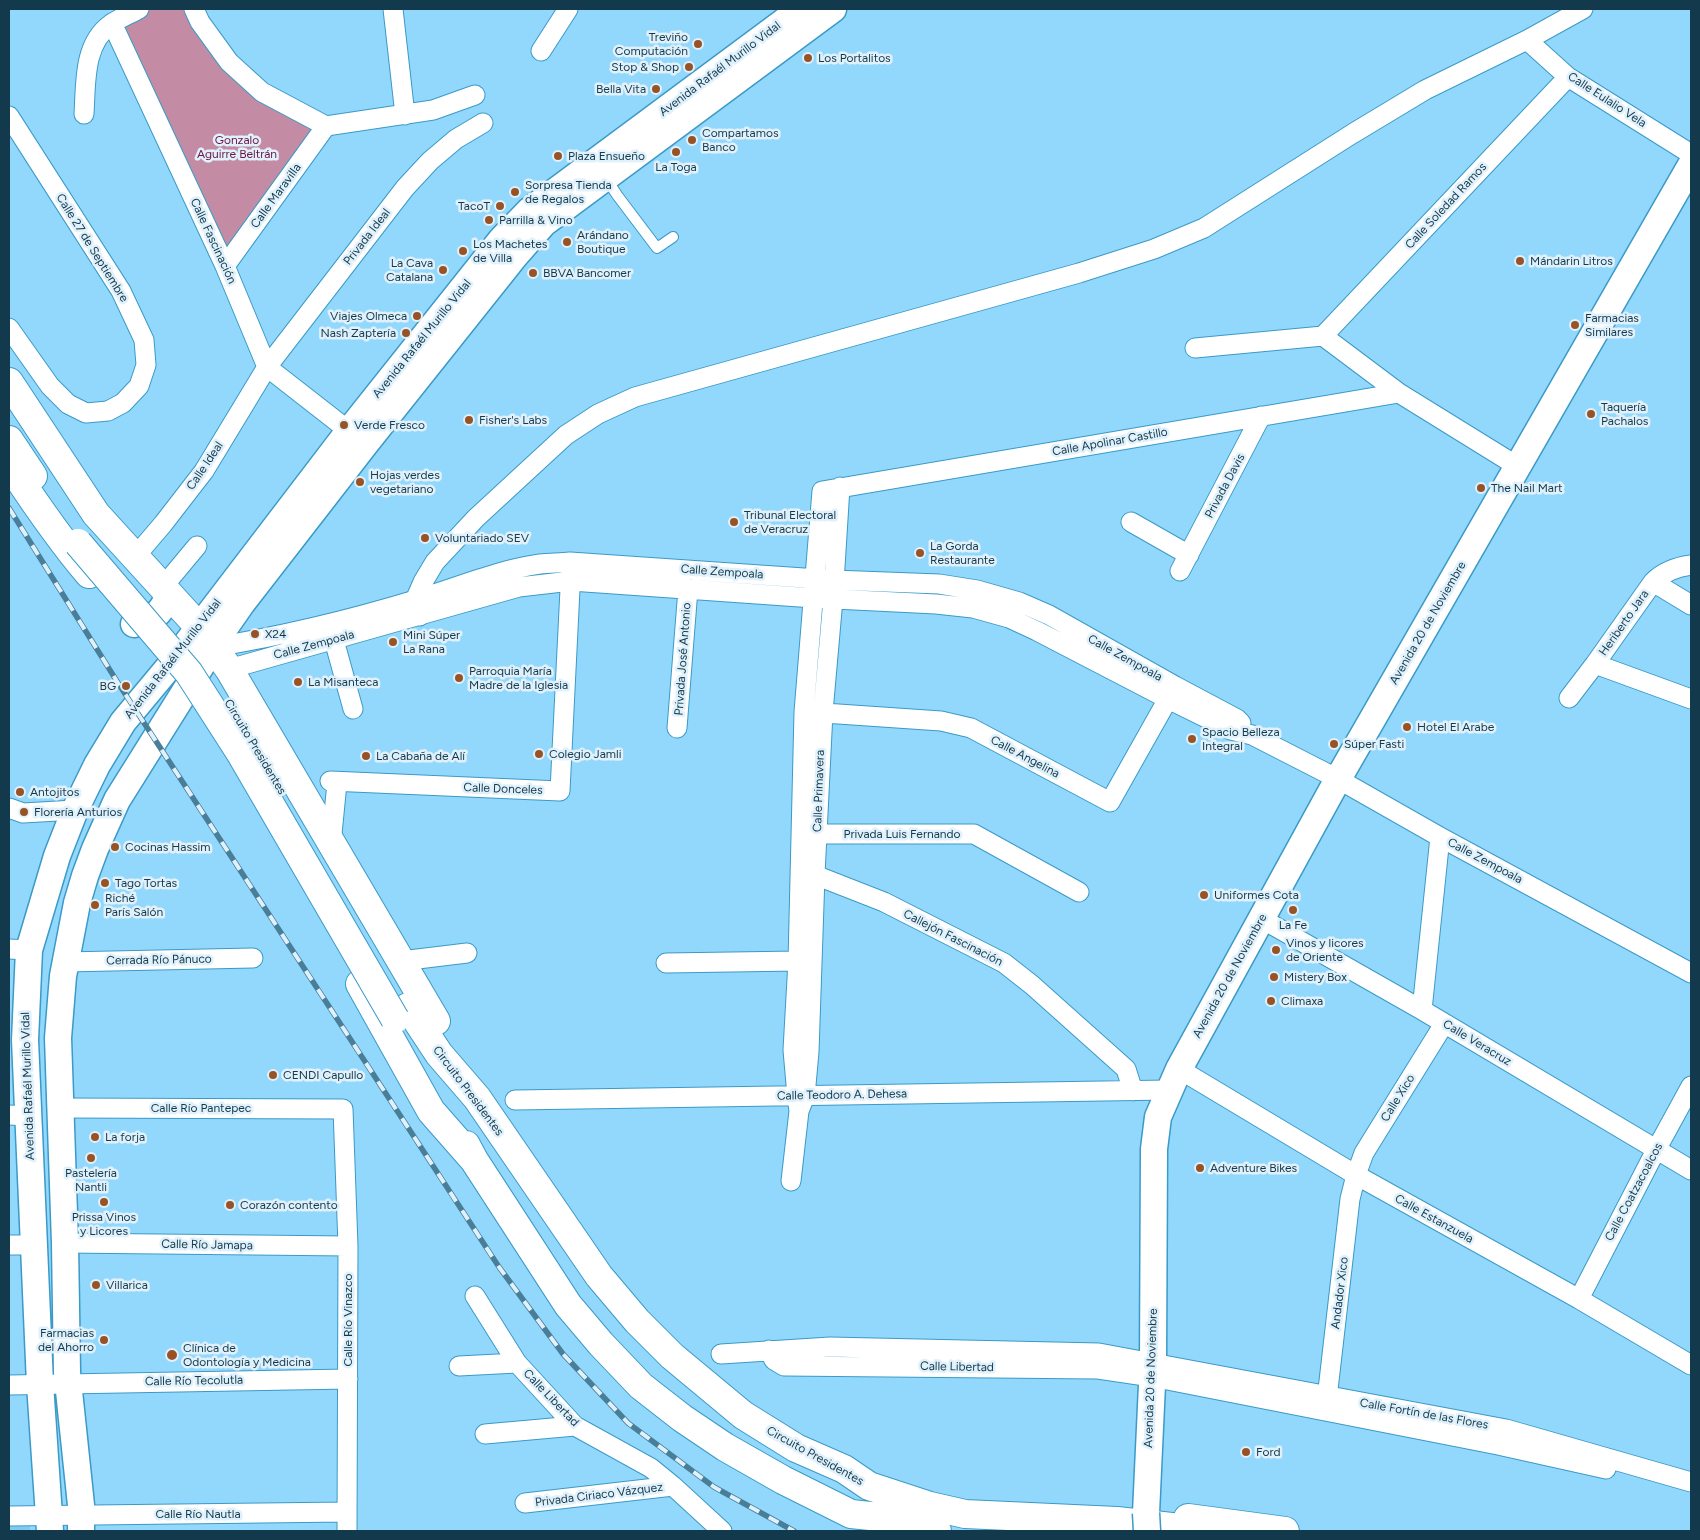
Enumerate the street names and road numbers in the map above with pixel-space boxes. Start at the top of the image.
street label: Avenida Rafaél Murillo Vidal [656,19,784,119]
street label: Calle Eulalio Vela [1565,69,1649,131]
street label: Calle Soledad Ramos [1402,160,1490,252]
street label: Calle Maravilla [248,161,304,231]
street label: Calle 27 de Septiembre [53,191,131,305]
street label: Calle Fascinación [187,196,239,286]
street label: Privada Ideal [340,206,394,268]
street label: Avenida Rafaél Murillo Vidal [370,277,474,401]
street label: Calle Apolinar Castillo [1051,425,1169,459]
street label: Calle Ideal [184,439,226,493]
street label: Privada Davis [1202,451,1248,521]
street label: Avenida 20 de Noviembre [1387,559,1469,687]
street label: Calle Zempoala [680,562,764,582]
street label: Heriberto Jara [1596,587,1652,659]
street label: Avenida Rafaél Murillo Vidal [122,596,224,722]
street label: Privada José Antonio [672,602,694,716]
street label: Calle Zempoala [272,627,356,663]
street label: Calle Zempoala [1085,632,1165,684]
street label: Circuito Presidentes [221,697,289,797]
street label: Calle Angelina [988,733,1062,781]
street label: Calle Primavera [810,750,828,832]
street label: Calle Donceles [463,780,543,798]
street label: Privada Luis Fernando [844,827,960,841]
street label: Calle Zempoala [1445,835,1525,887]
street label: Callejón Fascinación [901,907,1005,969]
street label: Avenida 20 de Noviembre [1190,911,1270,1041]
street label: Cerrada Río Pánuco [106,952,212,968]
street label: Avenida Rafaél Murillo Vidal [18,1012,38,1160]
street label: Calle Veracruz [1440,1017,1514,1069]
street label: Circuito Presidentes [430,1043,506,1139]
street label: Calle Xico [1378,1072,1418,1124]
street label: Calle Teodoro A. Dehesa [777,1087,907,1103]
street label: Calle Río Pantepec [151,1101,251,1115]
street label: Calle Coatzacoalcos [1602,1140,1666,1244]
street label: Calle Estanzuela [1392,1191,1476,1247]
street label: Calle Río Jamapa [161,1237,253,1253]
street label: Andador Xico [1328,1256,1352,1330]
street label: Calle Río Vinazco [341,1273,355,1367]
street label: Avenida 20 de Noviembre [1141,1308,1161,1448]
street label: Calle Libertad [920,1359,994,1375]
street label: Calle Libertad [520,1366,582,1430]
street label: Calle Río Tecolutla [145,1373,243,1389]
street label: Calle Fortín de las Flores [1359,1396,1489,1432]
street label: Circuito Presidentes [764,1423,866,1489]
street label: Privada Ciriaco Vázquez [534,1480,664,1510]
street label: Calle Río Nautla [155,1507,241,1521]

